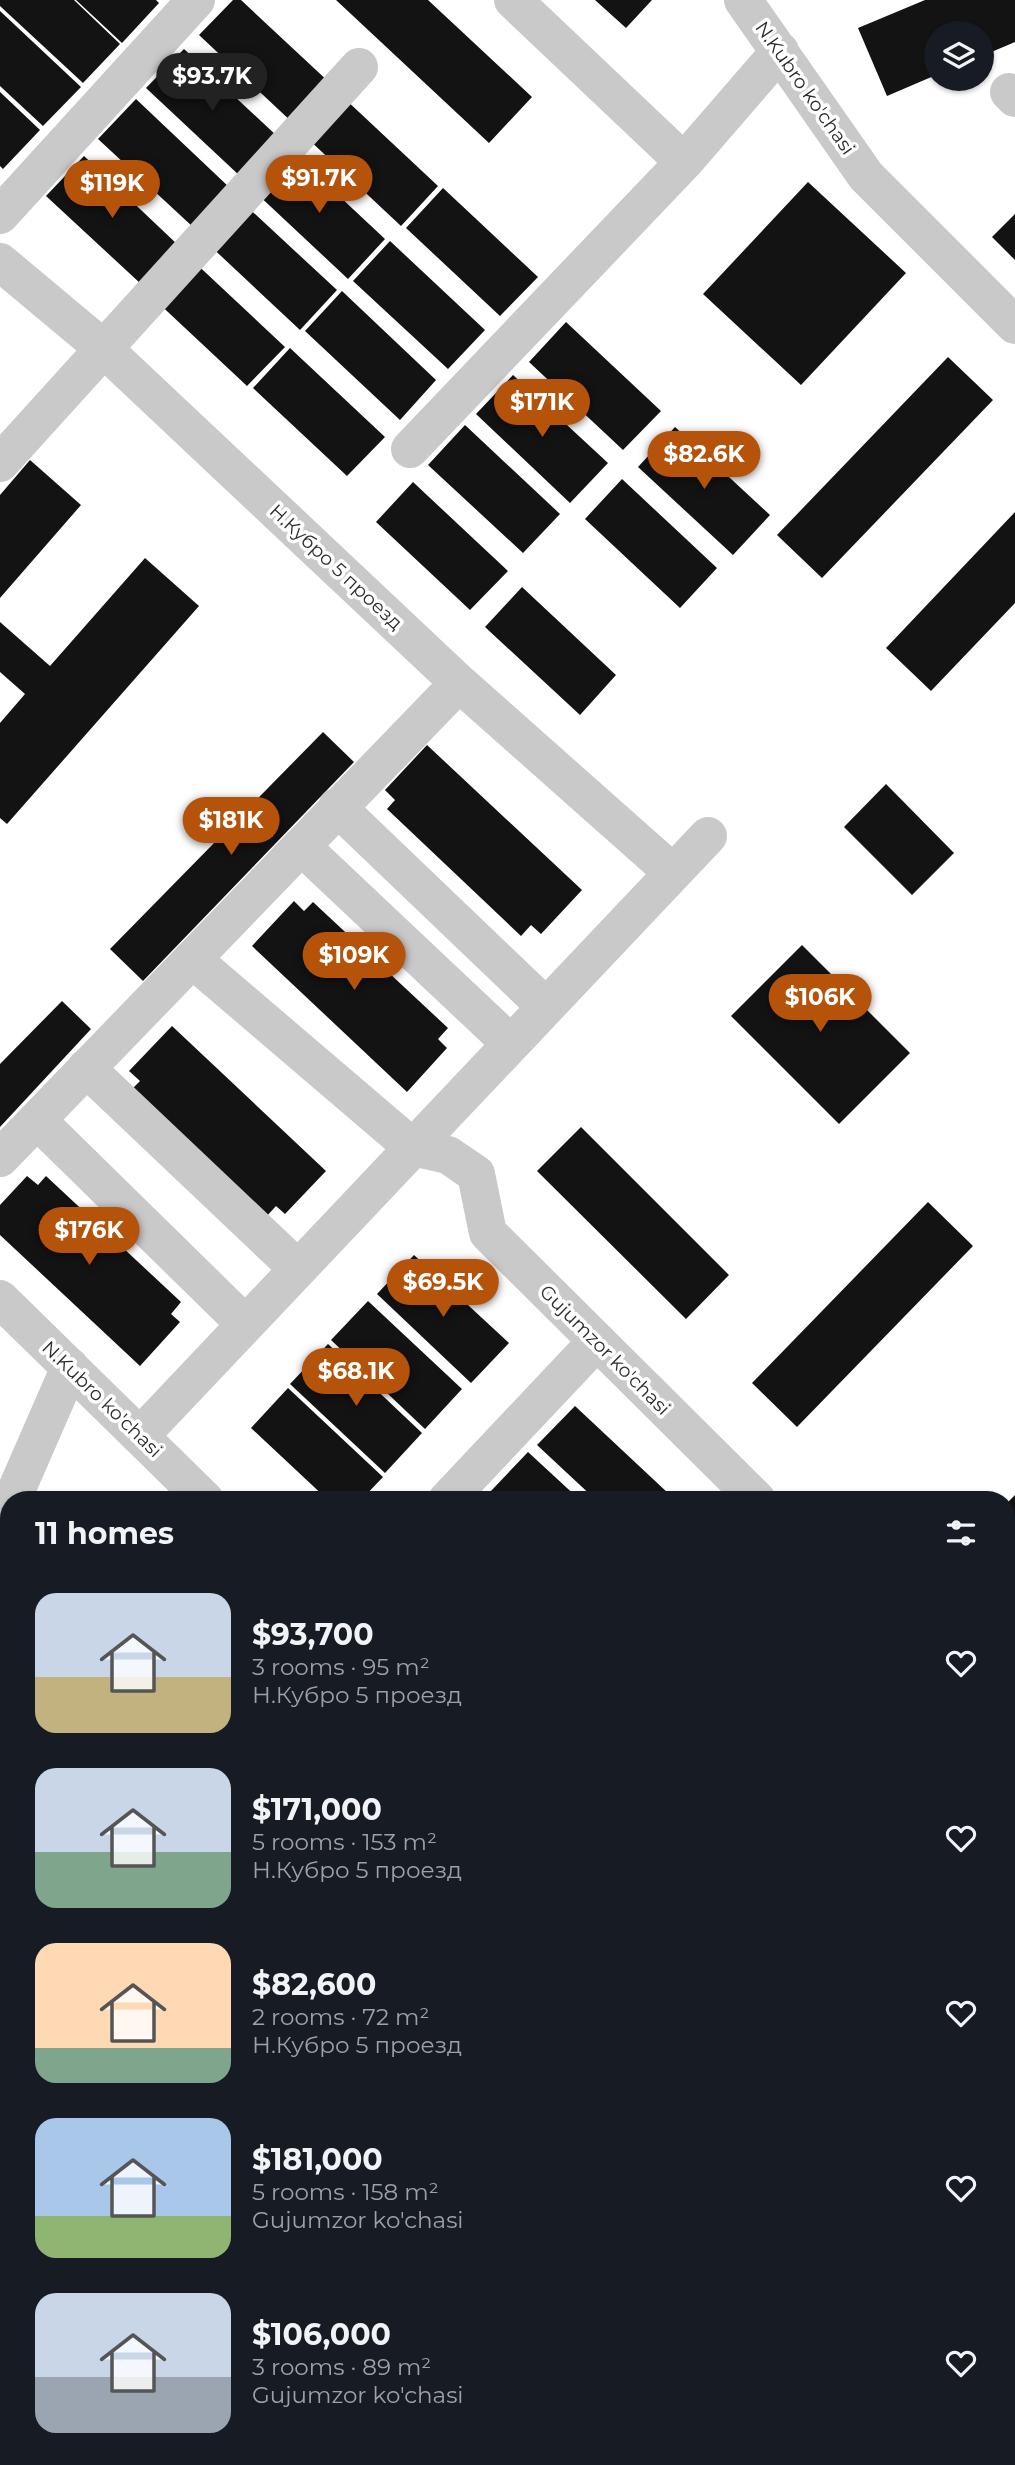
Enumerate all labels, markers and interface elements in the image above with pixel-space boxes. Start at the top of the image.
street label: N.Kubro ko'chasi [750,17,860,159]
map controls [924,21,994,91]
button: layers [924,21,994,91]
pin: $93.7K [155,54,269,113]
text: $93.7K [172,62,252,90]
pin: $91.7K [262,156,376,215]
pin: $119K [63,160,161,220]
text: $91.7K [282,164,356,192]
text: $119K [80,169,144,197]
pin: $171K [493,380,591,439]
text: $171K [510,388,574,416]
pin: $82.6K [647,432,761,491]
text: $82.6K [663,440,745,468]
street label: Н.Кубро 5 проезд [265,499,407,635]
pin: $181K [182,798,280,857]
text: $181K [199,806,263,834]
pin: $109K [305,932,403,992]
text: $109K [319,941,389,969]
pin: $106K [771,974,869,1034]
text: $106K [785,983,855,1011]
pin: $176K [40,1208,138,1267]
text: $176K [55,1216,123,1244]
pin: $69.5K [386,1260,500,1319]
text: $69.5K [403,1268,483,1296]
street label: Gujumzor ko'chasi [535,1280,675,1420]
street label: N.Kubro ko'chasi [37,1336,167,1462]
pin: $68.1K [299,1348,413,1408]
text: $68.1K [318,1357,394,1385]
icon: filters [942,1514,980,1552]
text: 11 homes [35,1515,174,1552]
text: $93,700 [252,1616,374,1653]
icon: home [91,1621,175,1705]
icon: heart [942,1644,980,1682]
text: 3 rooms · 95 m² [252,1653,430,1681]
text: Н.Кубро 5 проезд [252,1681,462,1709]
text: $171,000 [252,1791,382,1828]
icon: home [91,1796,175,1880]
icon: heart [942,1819,980,1857]
text: 5 rooms · 153 m² [252,1828,437,1856]
text: Н.Кубро 5 проезд [252,1856,462,1884]
text: $82,600 [252,1966,376,2003]
icon: home [91,1971,175,2055]
icon: heart [942,1994,980,2032]
text: 2 rooms · 72 m² [252,2003,429,2031]
text: Н.Кубро 5 проезд [252,2031,462,2059]
text: $181,000 [252,2141,383,2178]
icon: home [91,2146,175,2230]
icon: heart [942,2169,980,2207]
text: 5 rooms · 158 m² [252,2178,439,2206]
text: Gujumzor ko'chasi [252,2206,464,2234]
text: $106,000 [252,2316,391,2353]
icon: home [91,2321,175,2405]
icon: heart [942,2344,980,2382]
text: 3 rooms · 89 m² [252,2353,431,2381]
text: Gujumzor ko'chasi [252,2381,464,2409]

